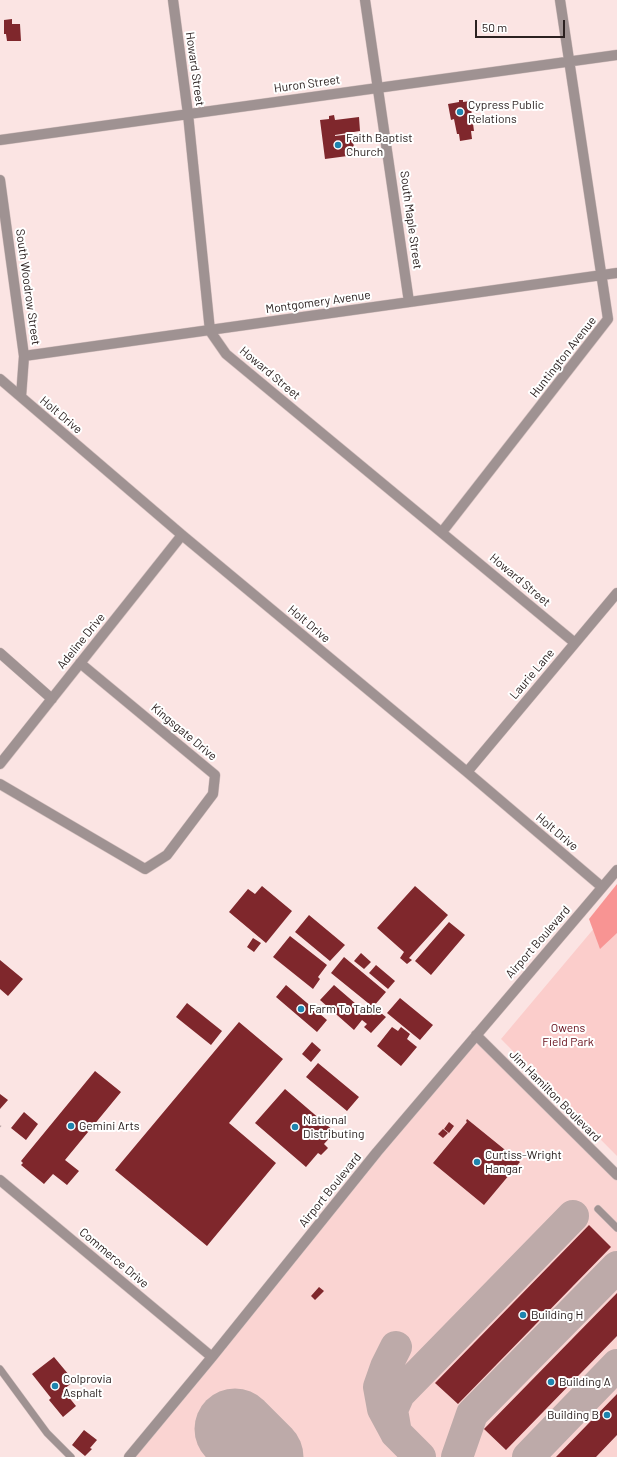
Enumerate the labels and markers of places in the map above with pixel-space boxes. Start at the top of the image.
place label: Cypress Public Relations [468,98,544,126]
marker: Cypress Public Relations [455,107,465,117]
place label: Faith Baptist Church [346,131,413,159]
marker: Faith Baptist Church [333,140,343,150]
place label: Farm To Table [309,1002,382,1016]
marker: Farm To Table [296,1004,306,1014]
place label: National Distributing [303,1113,364,1141]
place label: Gemini Arts [79,1119,140,1133]
marker: Gemini Arts [66,1121,76,1131]
marker: National Distributing [290,1122,300,1132]
place label: Curtiss-Wright Hangar [485,1148,562,1176]
marker: Curtiss-Wright Hangar [472,1157,482,1167]
place label: Building H [531,1308,583,1322]
marker: Building H [518,1310,528,1320]
place label: Colprovia Asphalt [63,1372,112,1400]
place label: Building A [559,1375,611,1389]
marker: Building A [546,1377,556,1387]
marker: Colprovia Asphalt [50,1381,60,1391]
place label: Building B [547,1408,599,1422]
marker: Building B [602,1410,612,1420]

